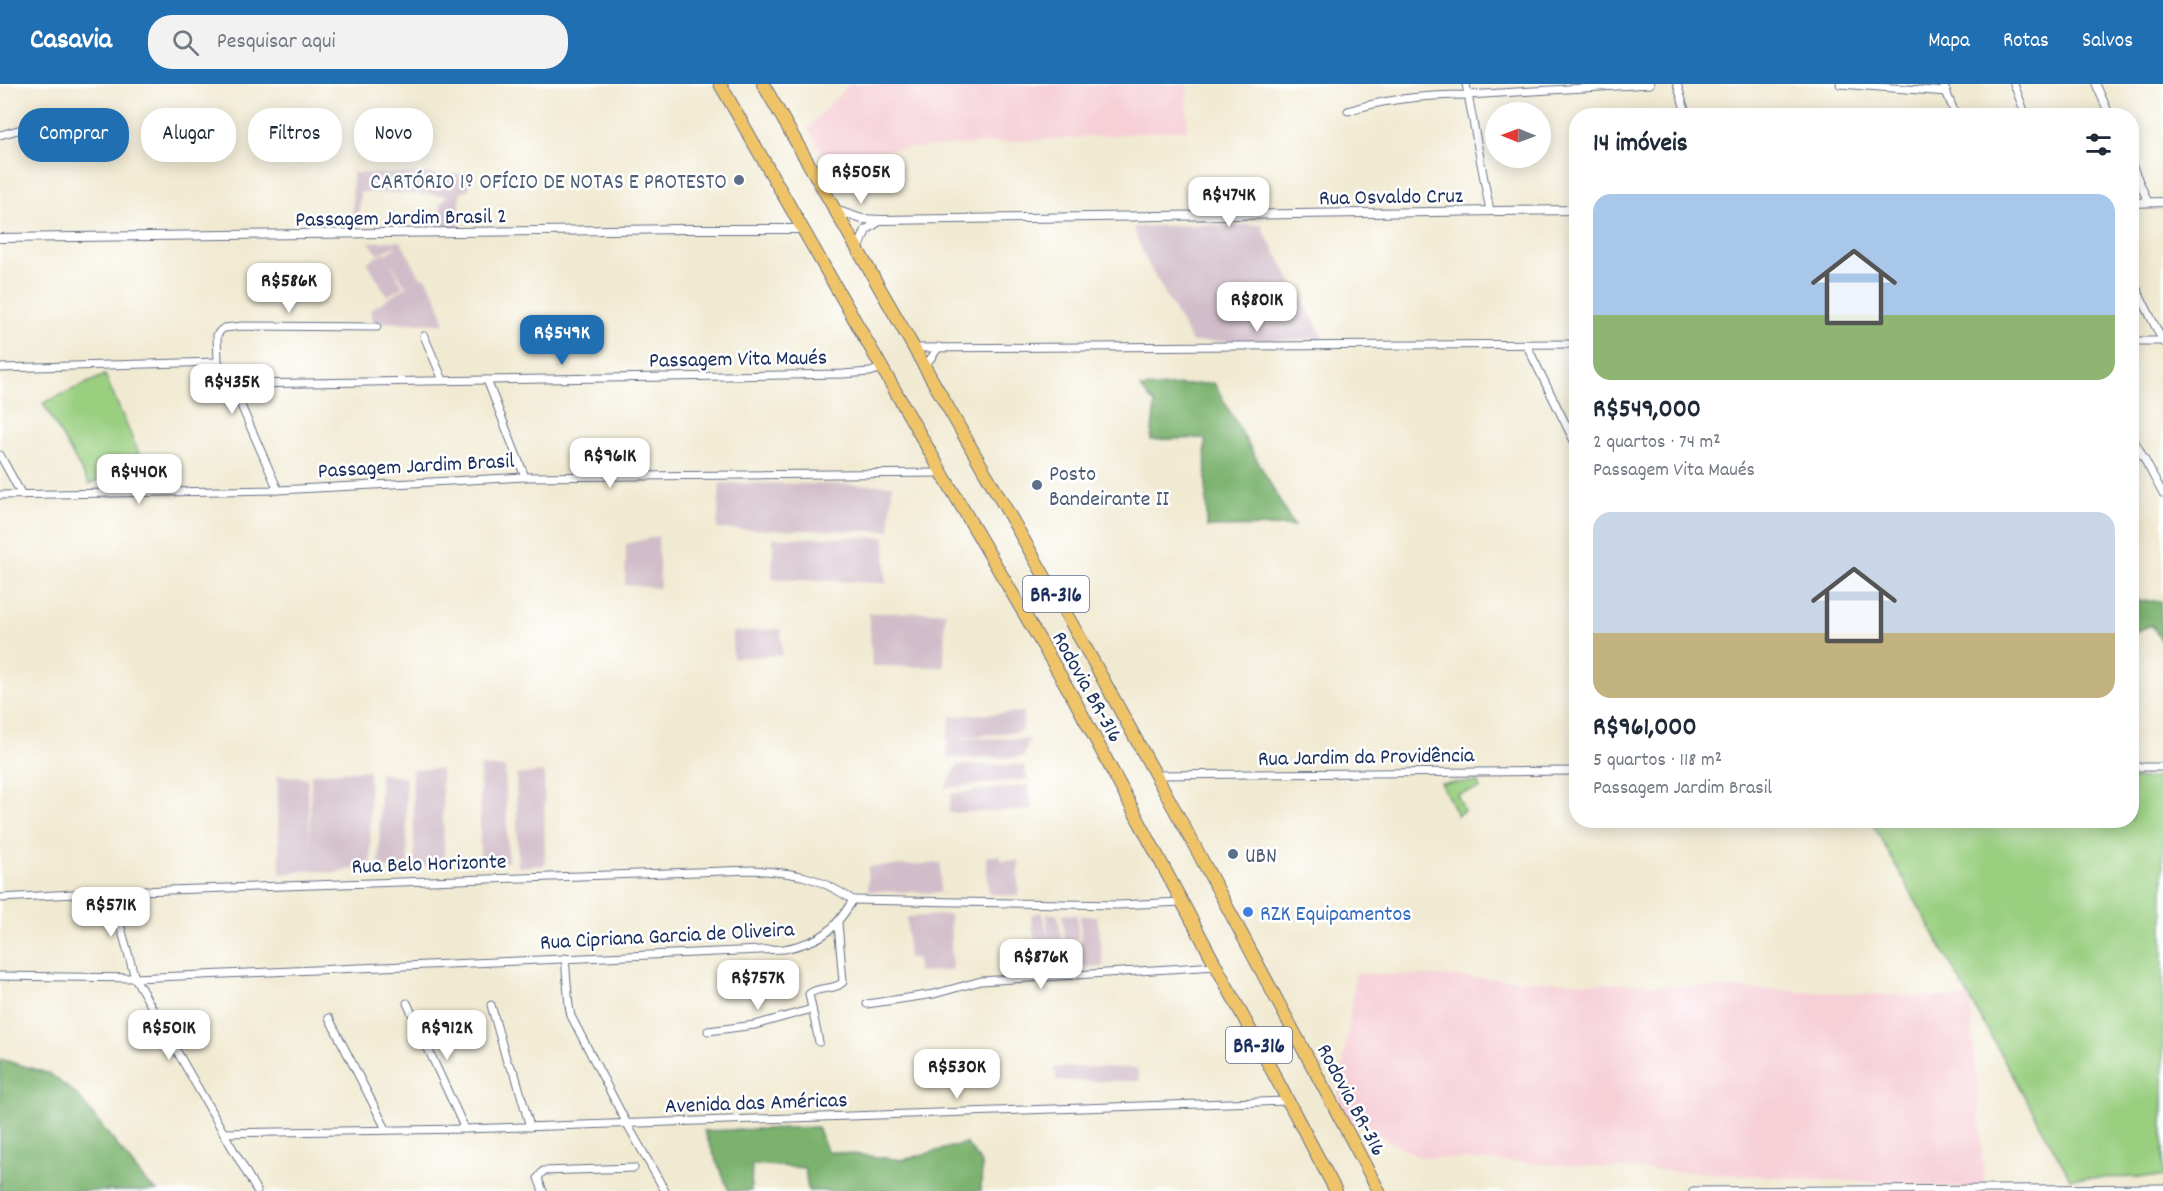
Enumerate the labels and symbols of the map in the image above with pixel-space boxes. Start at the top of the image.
north arrow [1485,102,1551,168]
pin: R$505K [812,154,910,205]
place label: CARTÓRIO 1º OFÍCIO DE NOTAS E PROTESTO [370,168,727,199]
marker: CARTÓRIO 1º OFÍCIO DE NOTAS E PROTESTO [732,173,746,187]
pin: R$474K [1180,177,1278,228]
street label: Rua Osvaldo Cruz [1319,182,1464,215]
street label: Passagem Jardim Brasil 2 [295,202,507,237]
pin: R$586K [240,263,338,314]
pin: R$801K [1208,282,1306,333]
pin: R$549K [513,315,611,366]
street label: Passagem Vita Maués [649,343,827,378]
pin: R$435K [183,364,281,415]
pin: R$961K [561,438,659,489]
street label: Passagem Jardim Brasil [317,447,515,488]
pin: R$440K [90,454,188,505]
place label: Posto Bandeirante II [1049,460,1169,516]
marker: Posto Bandeirante II [1030,478,1044,492]
road number: BR-316 [1023,576,1089,612]
street label: Rodovia BR-316 [1043,626,1129,749]
street label: Rua Jardim da Providência [1258,741,1475,776]
place label: UBN [1245,842,1277,873]
street label: Rua Belo Horizonte [351,847,507,884]
marker: UBN [1226,847,1240,861]
pin: R$571K [62,887,160,938]
place label: RZK Equipamentos [1260,900,1412,931]
marker: RZK Equipamentos [1241,905,1255,919]
street label: Rua Cipriana Garcia de Oliveira [539,915,796,960]
pin: R$876K [992,939,1090,990]
pin: R$757K [709,960,807,1011]
pin: R$501K [120,1010,218,1061]
pin: R$912K [398,1010,496,1061]
road number: BR-316 [1226,1027,1292,1063]
street label: Rodovia BR-316 [1307,1039,1393,1162]
pin: R$530K [908,1049,1006,1100]
street label: Avenida das Américas [664,1086,848,1123]

